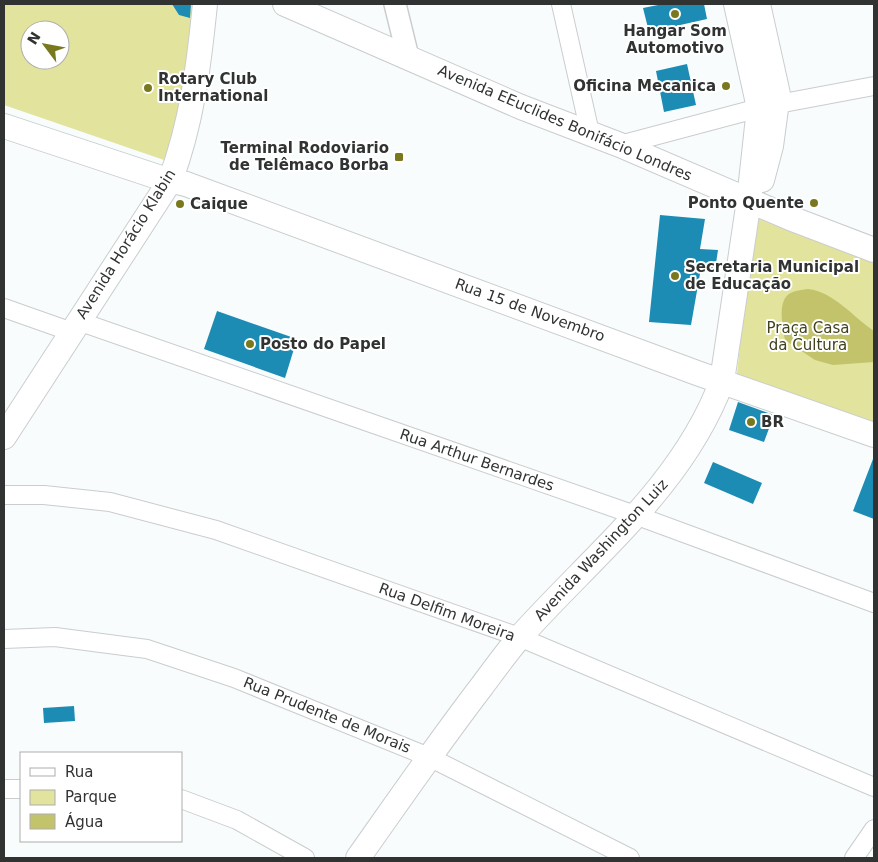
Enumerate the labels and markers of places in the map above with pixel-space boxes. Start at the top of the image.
marker: Hangar Som Automotivo [669,8,681,20]
place label: Hangar Som Automotivo [623,22,727,57]
place label: Rotary Club International [158,70,268,105]
place label: Oficina Mecanica [573,77,716,95]
marker: Oficina Mecanica [720,80,732,92]
marker: Rotary Club International [142,82,154,94]
place label: Terminal Rodoviario de Telêmaco Borba [220,139,389,174]
marker: Terminal Rodoviario de Telêmaco Borba [393,151,405,163]
place label: Ponto Quente [688,194,804,212]
place label: Caique [190,195,248,213]
marker: Ponto Quente [808,197,820,209]
marker: Caique [174,198,186,210]
place label: Secretaria Municipal de Educação [685,258,859,293]
marker: Secretaria Municipal de Educação [669,270,681,282]
place label: Posto do Papel [260,335,386,353]
marker: Posto do Papel [244,338,256,350]
place label: BR [761,413,784,431]
marker: BR [745,416,757,428]

